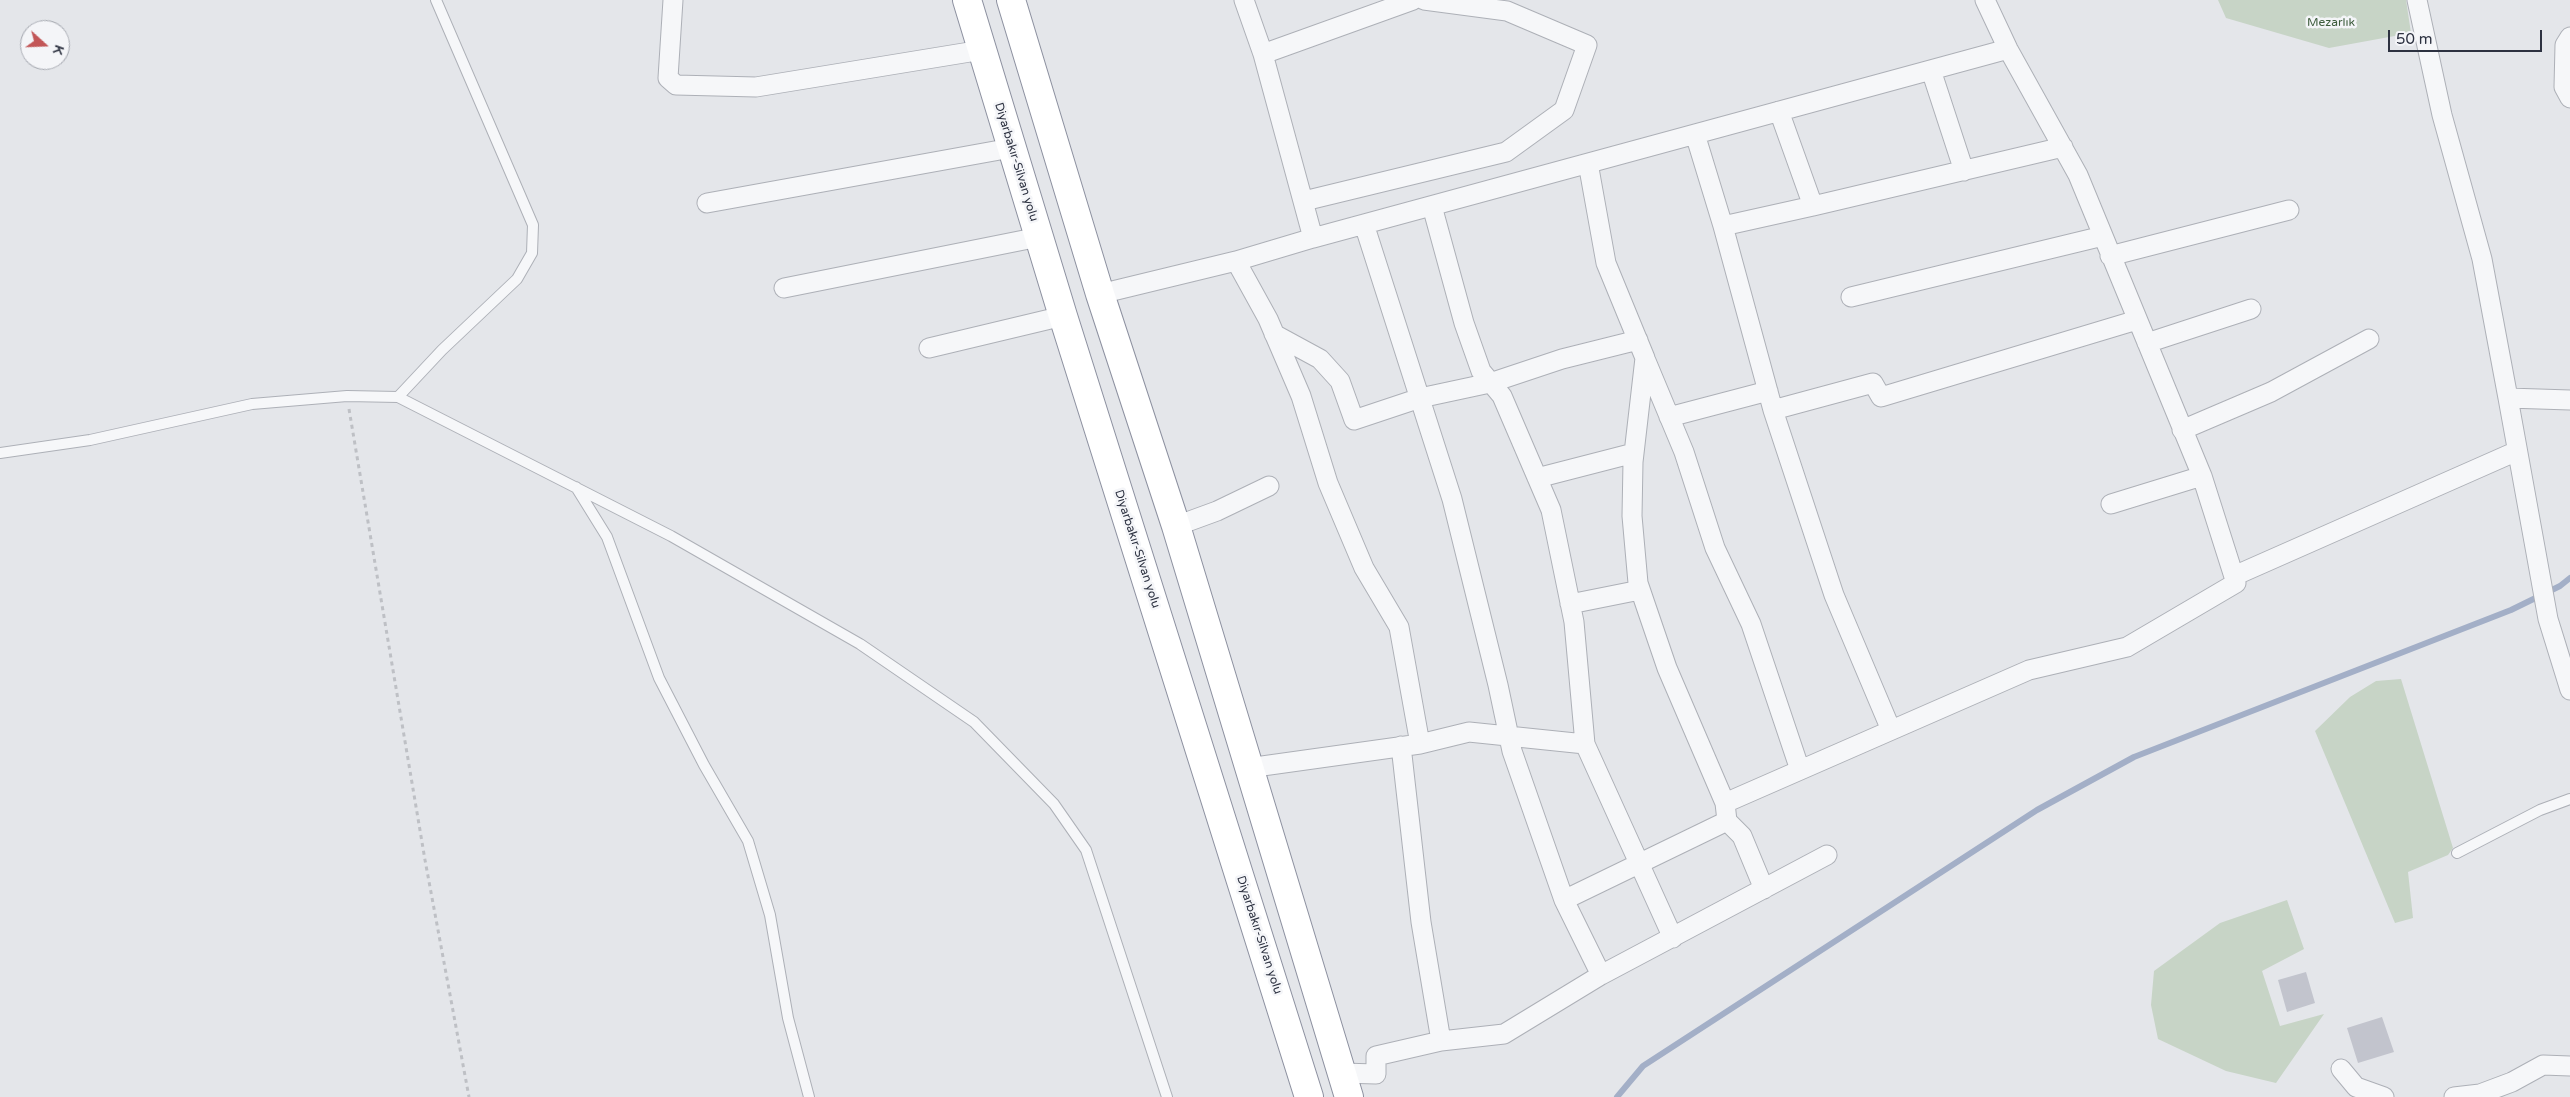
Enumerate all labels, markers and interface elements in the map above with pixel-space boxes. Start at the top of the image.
park label: Mezarlık [2307,16,2355,30]
north arrow [20,20,70,70]
scale bar [2390,20,2544,52]
text: 50 m [2396,30,2433,48]
text: K [49,43,68,57]
street label: Diyarbakır-Silvan yolu [991,101,1041,223]
street label: Diyarbakır-Silvan yolu [1111,488,1163,610]
street label: Diyarbakır-Silvan yolu [1233,874,1285,996]

